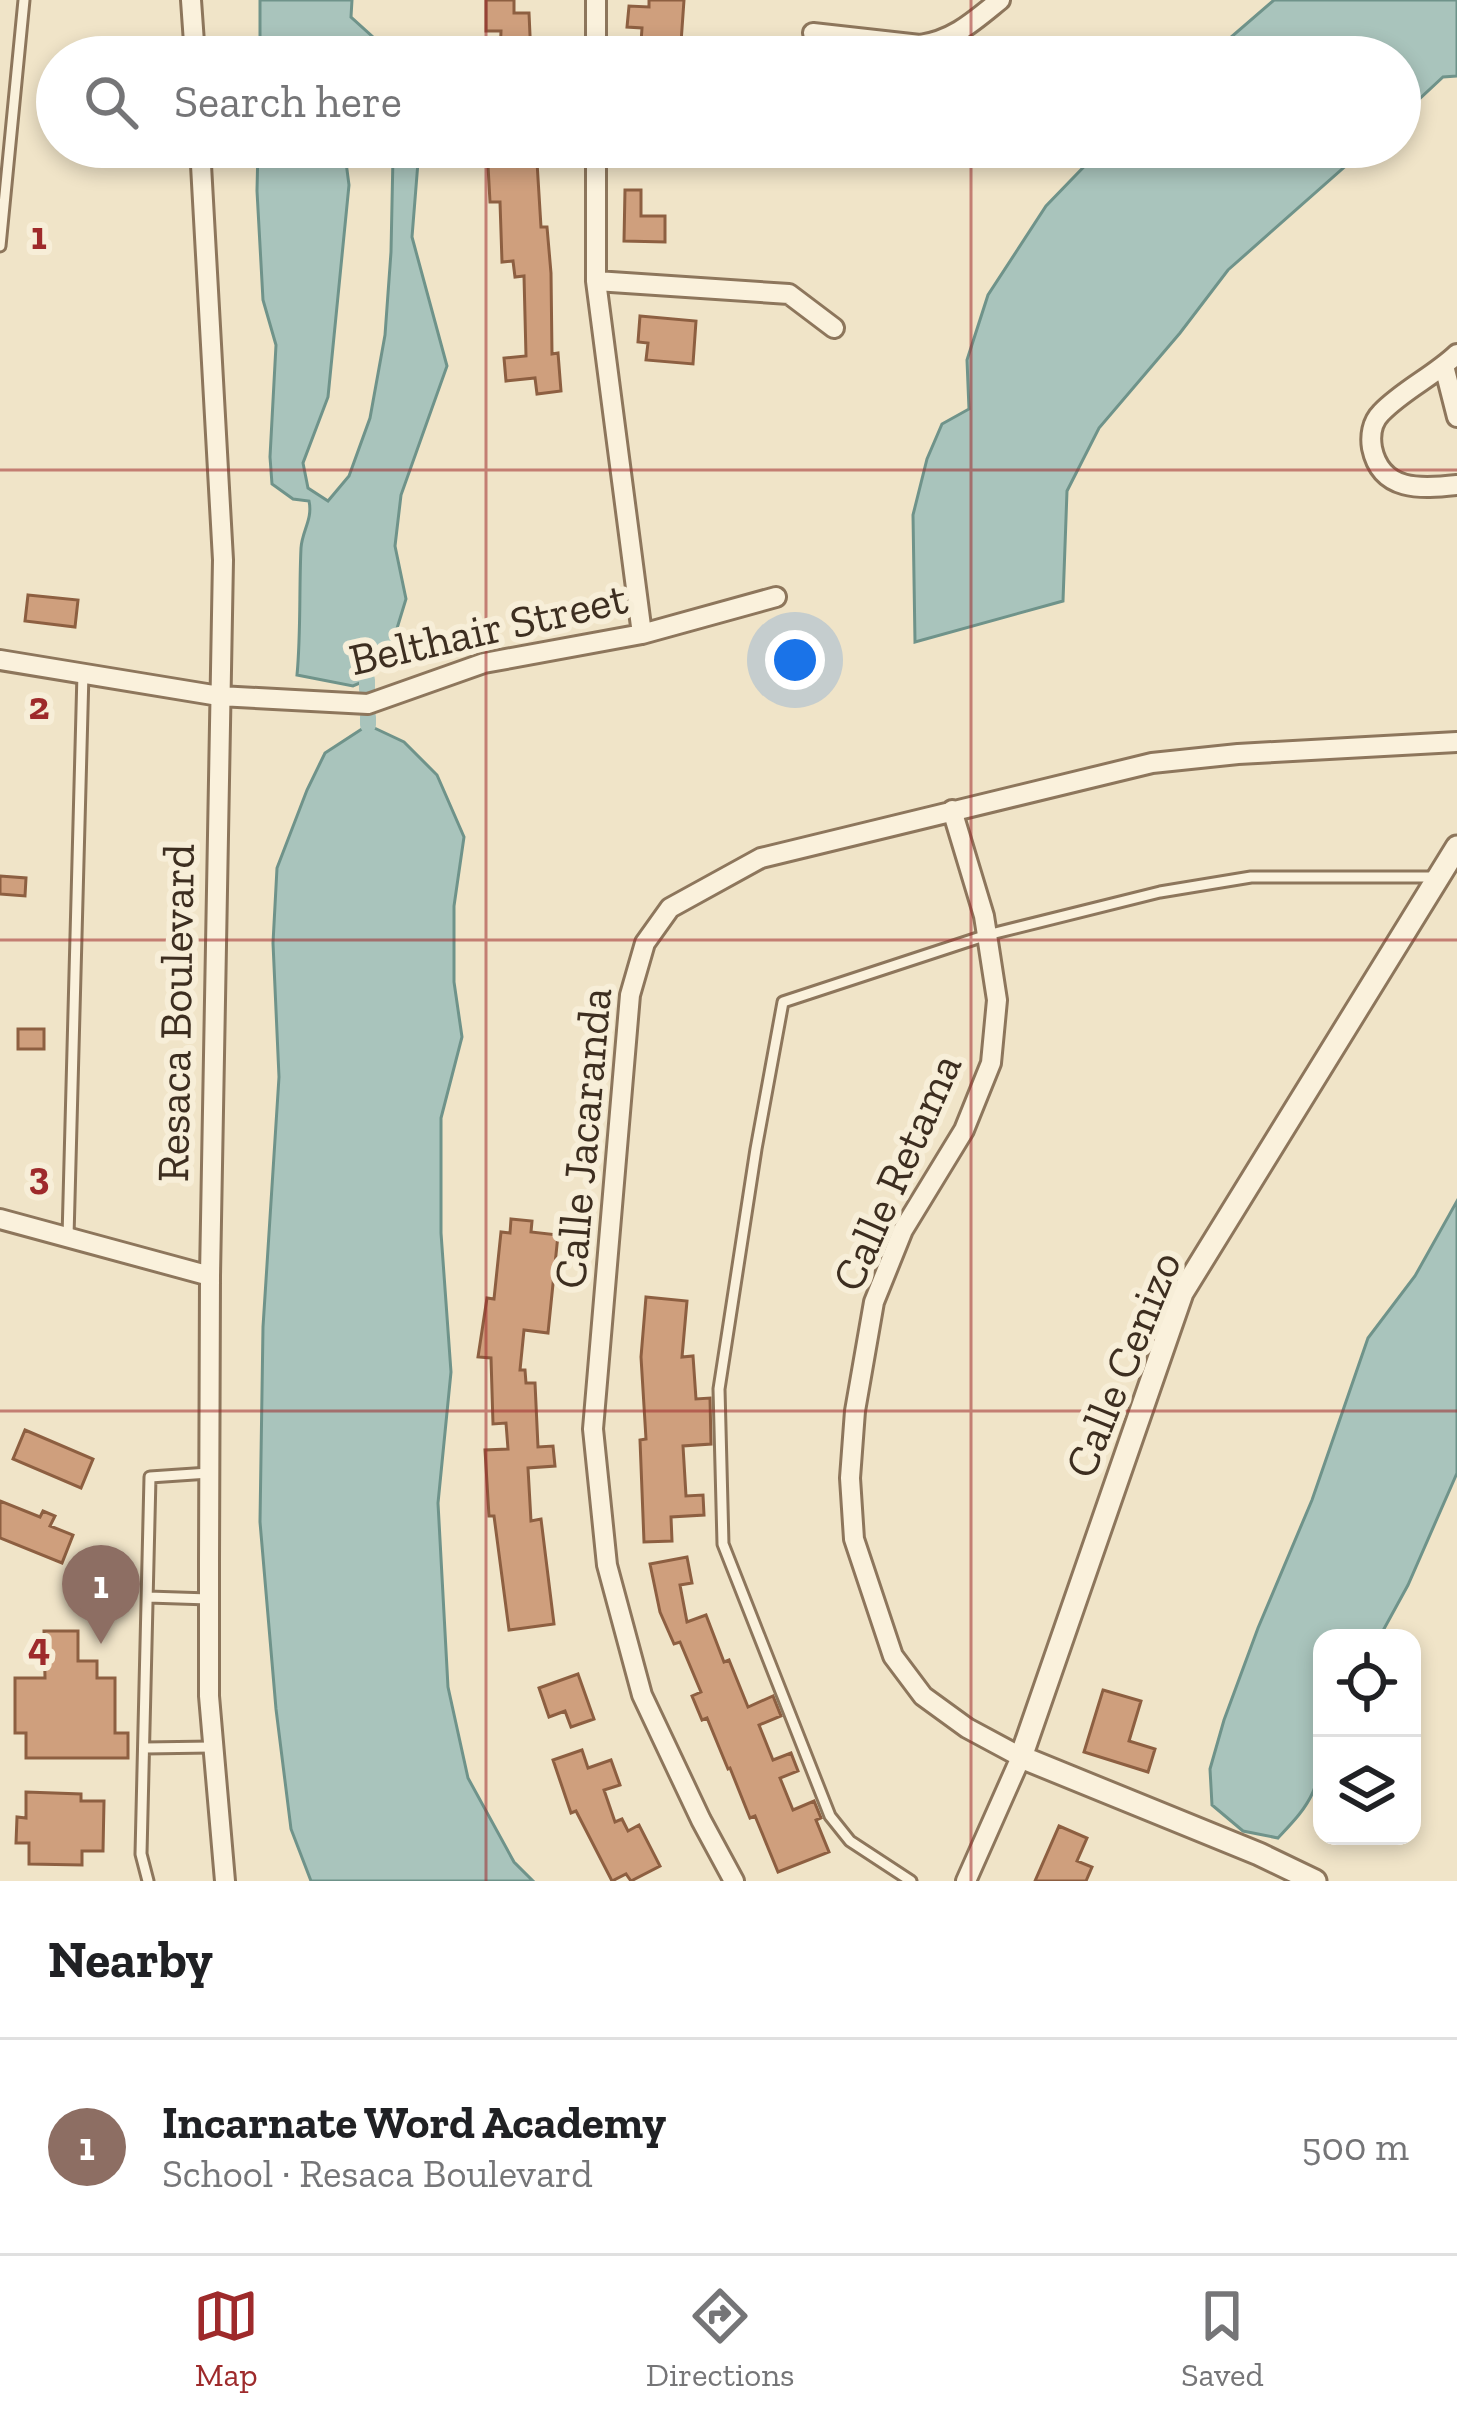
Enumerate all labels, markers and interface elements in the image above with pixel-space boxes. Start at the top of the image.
search box [36,36,1421,168]
icon: search [78,69,144,135]
text: Search here [174,75,402,129]
text: 1 [31,212,47,259]
street label: Belthair Street [344,571,633,687]
your location [765,630,825,690]
text: 2 [29,682,50,729]
street label: Resaca Boulevard [146,843,206,1183]
street label: Calle Jacaranda [543,985,623,1291]
street label: Calle Retama [821,1046,973,1299]
text: 3 [29,1152,49,1199]
street label: Calle Cenizo [1053,1244,1193,1485]
pin: 1 [62,1545,140,1644]
text: 4 [28,1623,50,1670]
map controls [1313,1629,1421,1845]
button: locate [1313,1629,1421,1737]
button: layers [1313,1737,1421,1845]
text: Nearby [48,1929,213,1990]
text: Incarnate Word Academy [162,2096,666,2150]
text: 1 [79,2123,95,2170]
text: 500 m [1302,2123,1409,2170]
text: School · Resaca Boulevard [162,2150,593,2197]
tab: Map [193,2283,259,2394]
tab: Directions [646,2283,795,2394]
tab: Saved [1181,2283,1264,2394]

